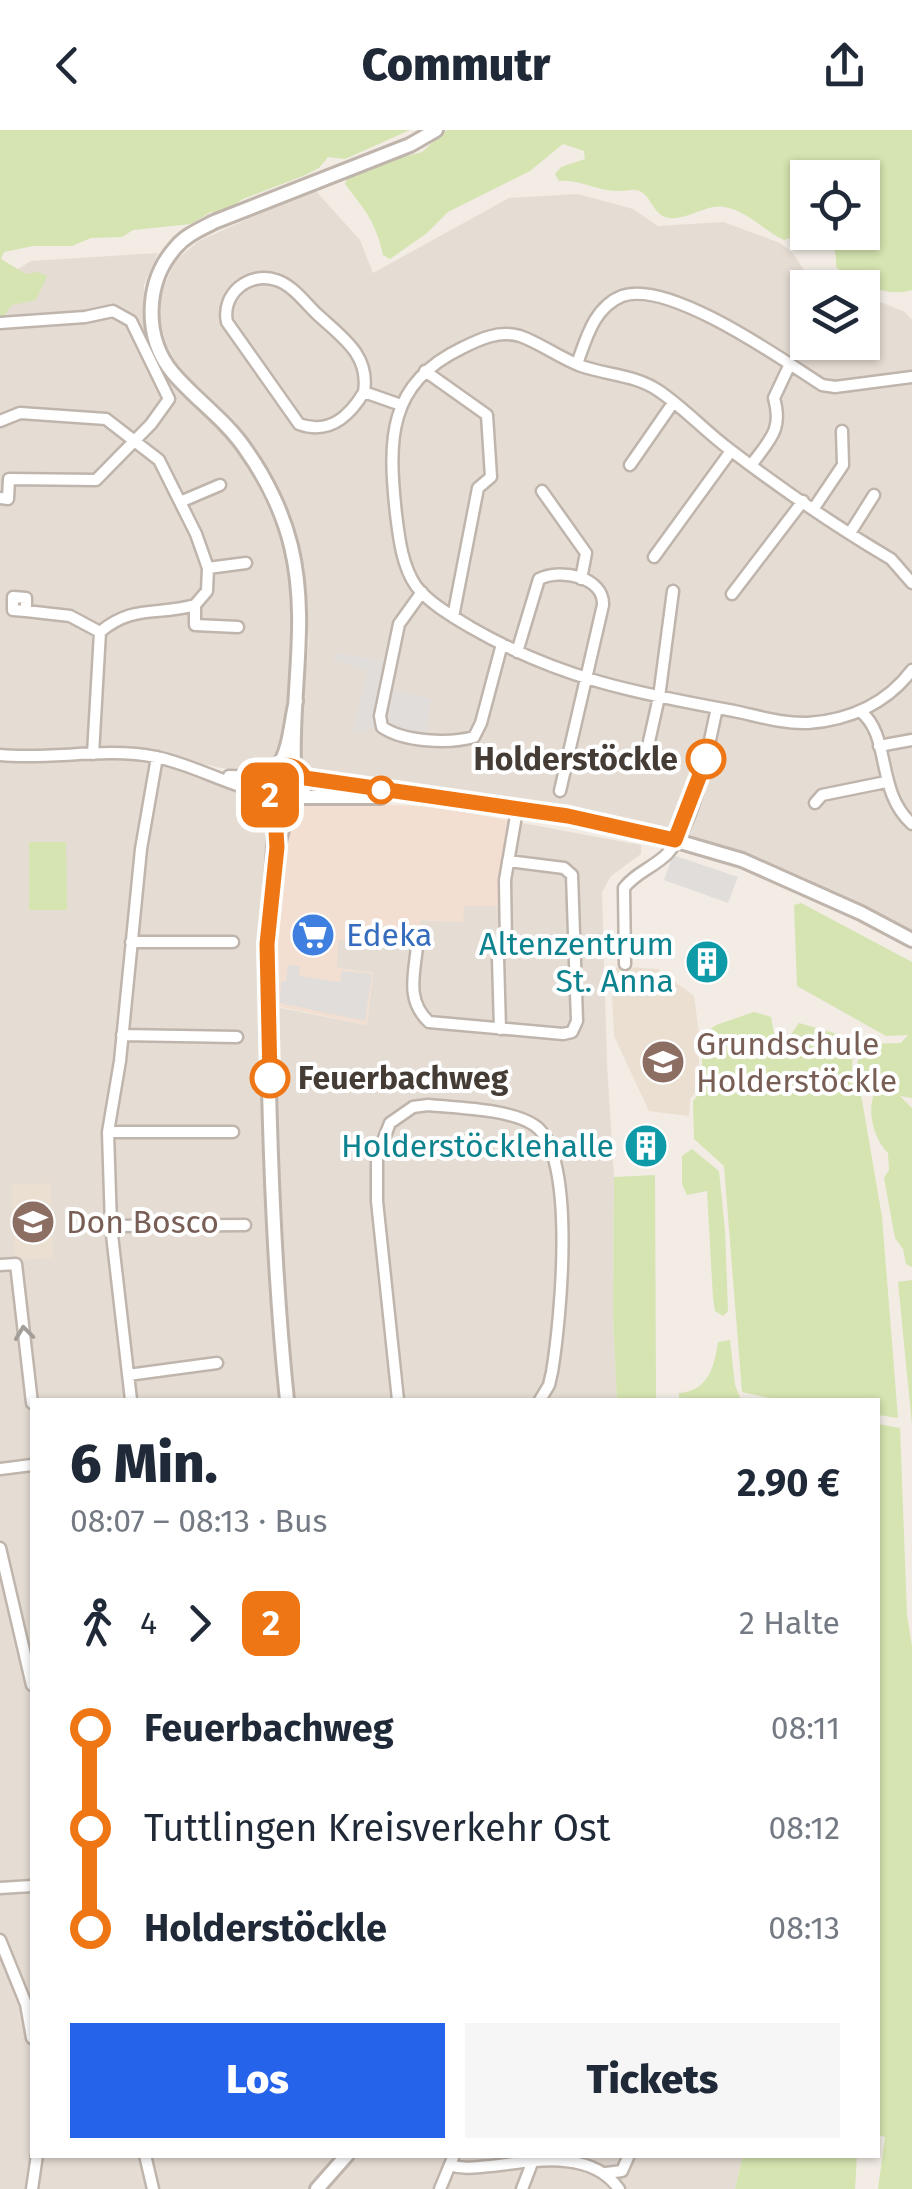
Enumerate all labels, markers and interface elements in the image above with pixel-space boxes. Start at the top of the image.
icon: back [40,38,95,93]
text: Commutr [362,38,550,92]
icon: share [817,38,872,93]
map controls [790,160,880,360]
button: locate [790,160,880,250]
button: layers [790,270,880,360]
place label: Holderstöckle [473,740,678,778]
marker: Holderstöckle [687,740,725,778]
line badge: 2 [238,762,302,828]
text: 2 [261,774,279,816]
unlabelled marker [368,777,394,803]
supermarket icon: Edeka [290,912,336,958]
place label: Edeka [346,916,432,954]
place label: Altenzentrum St. Anna [479,925,674,1000]
building icon: Altenzentrum St. Anna [684,939,730,985]
place label: Grundschule Holderstöckle [696,1025,897,1100]
school or university icon: Grundschule Holderstöckle [640,1039,686,1085]
marker: Feuerbachweg [251,1059,289,1097]
place label: Feuerbachweg [298,1059,509,1097]
building icon: Holderstöcklehalle [623,1123,669,1169]
place label: Holderstöcklehalle [341,1127,614,1165]
school or university icon: Don Bosco [10,1199,56,1245]
place label: Don Bosco [66,1203,219,1241]
one-way arrow [14,1325,35,1341]
text: 6 Min. [70,1431,218,1497]
text: 2.90 € [737,1460,840,1506]
text: 08:07 – 08:13 · Bus [70,1502,328,1540]
icon: walk [70,1596,125,1651]
icon: forward [172,1596,227,1651]
text: 2 [262,1602,280,1644]
text: 4 [140,1604,157,1642]
text: 2 Halte [739,1604,840,1642]
text: Feuerbachweg [144,1705,394,1751]
text: 08:11 [771,1709,840,1747]
text: Tuttlingen Kreisverkehr Ost [144,1805,611,1851]
text: 08:12 [768,1809,840,1847]
text: Holderstöckle [144,1905,387,1951]
text: 08:13 [768,1909,840,1947]
button: Los [70,2023,445,2138]
button: Tickets [465,2023,840,2138]

